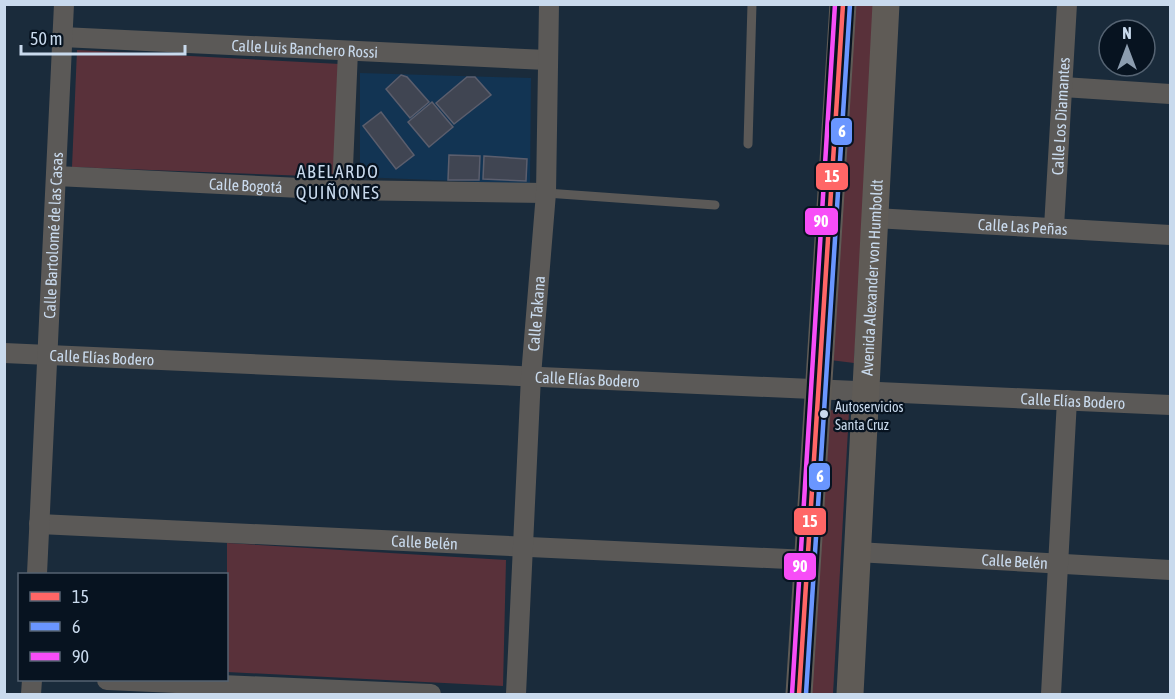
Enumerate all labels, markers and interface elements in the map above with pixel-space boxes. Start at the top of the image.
scale bar [21,18,184,56]
north arrow [1097,18,1157,78]
text: N [1122,24,1132,42]
text: 50 m [30,28,62,49]
street label: Calle Luis Banchero Rossi [231,36,378,61]
street label: Calle Los Diamantes [1048,56,1073,176]
line badge: 6 [830,117,853,146]
text: 6 [838,122,846,140]
street label: Calle Bartolomé de las Casas [40,151,66,319]
district label: ABELARDO QUIÑONES [296,161,380,203]
line badge: 15 [815,162,849,191]
text: 15 [824,167,840,185]
street label: Calle Bogotá [209,174,283,196]
street label: Avenida Alexander von Humboldt [858,178,886,376]
line badge: 90 [804,207,839,236]
text: 90 [813,212,829,230]
street label: Calle Las Peñas [977,215,1068,238]
street label: Calle Takana [524,275,548,352]
street label: Calle Elías Bodero [49,346,155,369]
street label: Calle Elías Bodero [535,368,640,390]
street label: Calle Elías Bodero [1020,389,1126,412]
place label: Autoservicios Santa Cruz [835,399,903,433]
marker: Autoservicios Santa Cruz [818,408,830,420]
line badge: 6 [808,462,831,491]
text: 6 [816,467,824,485]
line badge: 15 [793,507,827,536]
text: 15 [802,512,818,530]
street label: Calle Belén [391,532,458,553]
street label: Calle Belén [981,550,1048,572]
line badge: 90 [783,552,817,581]
text: 90 [792,557,808,575]
legend [18,573,228,681]
text: 15 [72,586,89,607]
text: 6 [72,616,80,637]
text: 90 [72,646,89,667]

